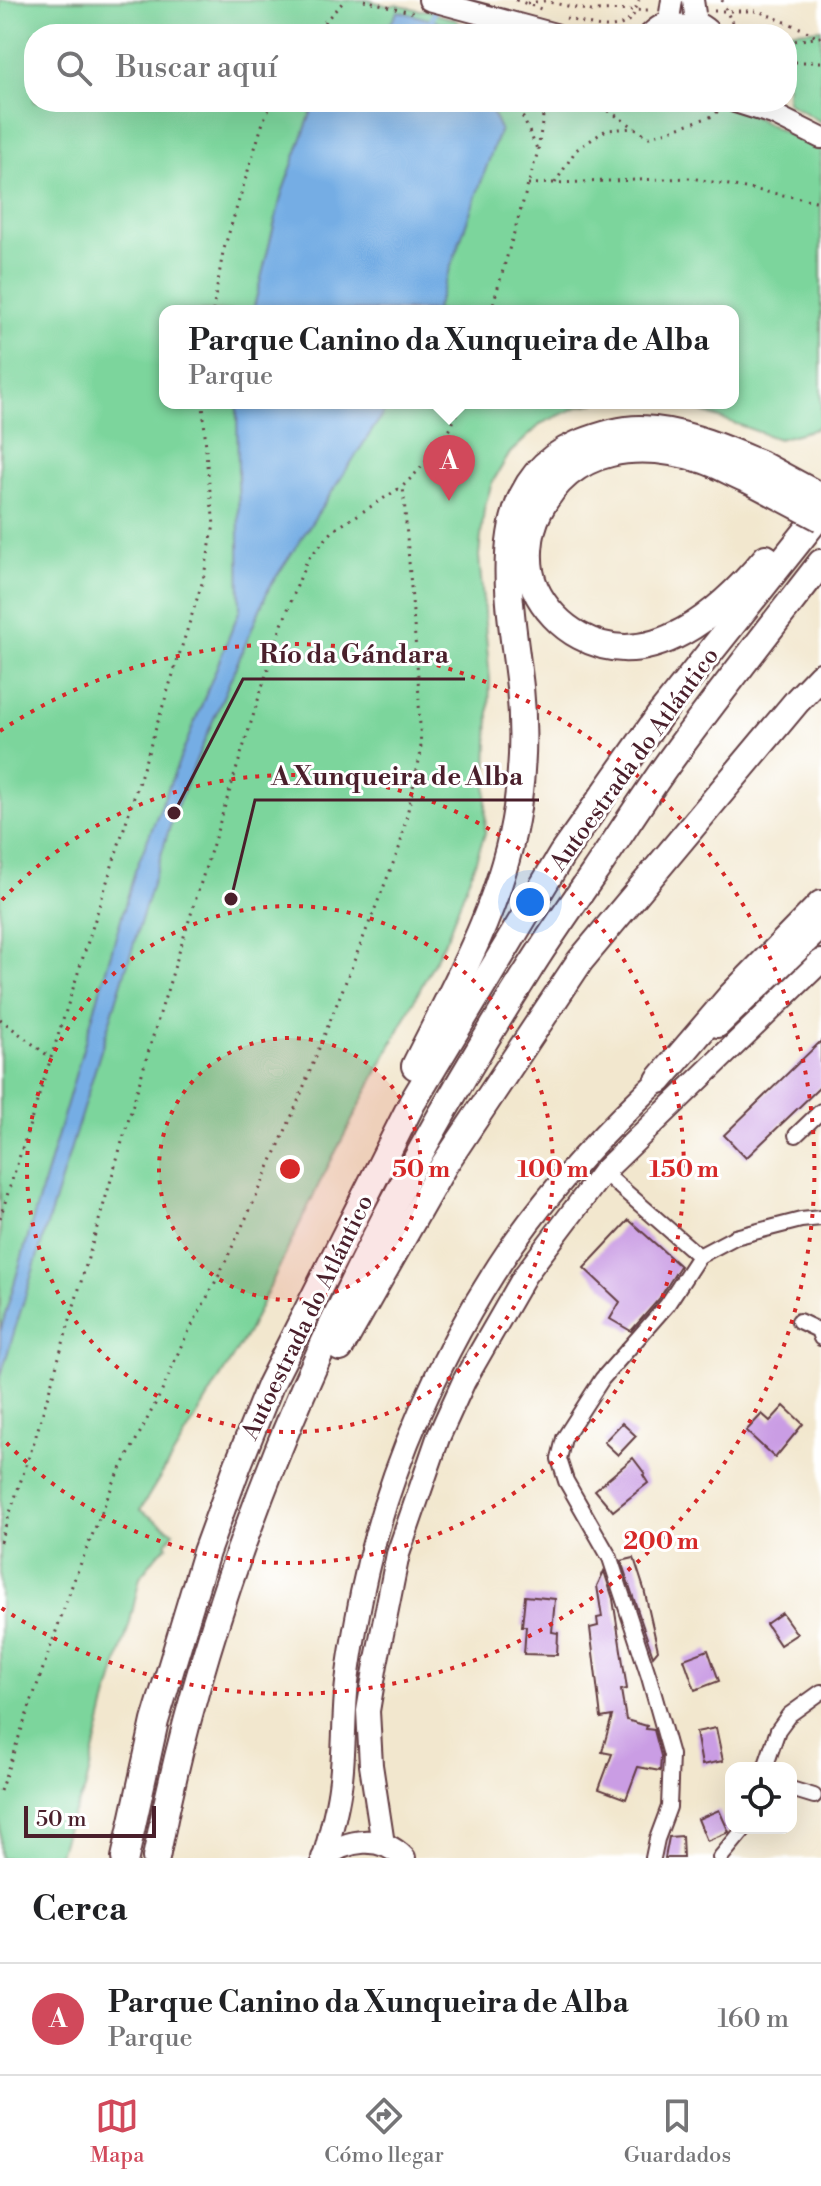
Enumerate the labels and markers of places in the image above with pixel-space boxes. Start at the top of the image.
pin: A [423,435,475,501]
callout: Río da Gándara [243,629,465,679]
callout: A Xunqueira de Alba [255,750,539,800]
centre of rings [276,1155,304,1183]

